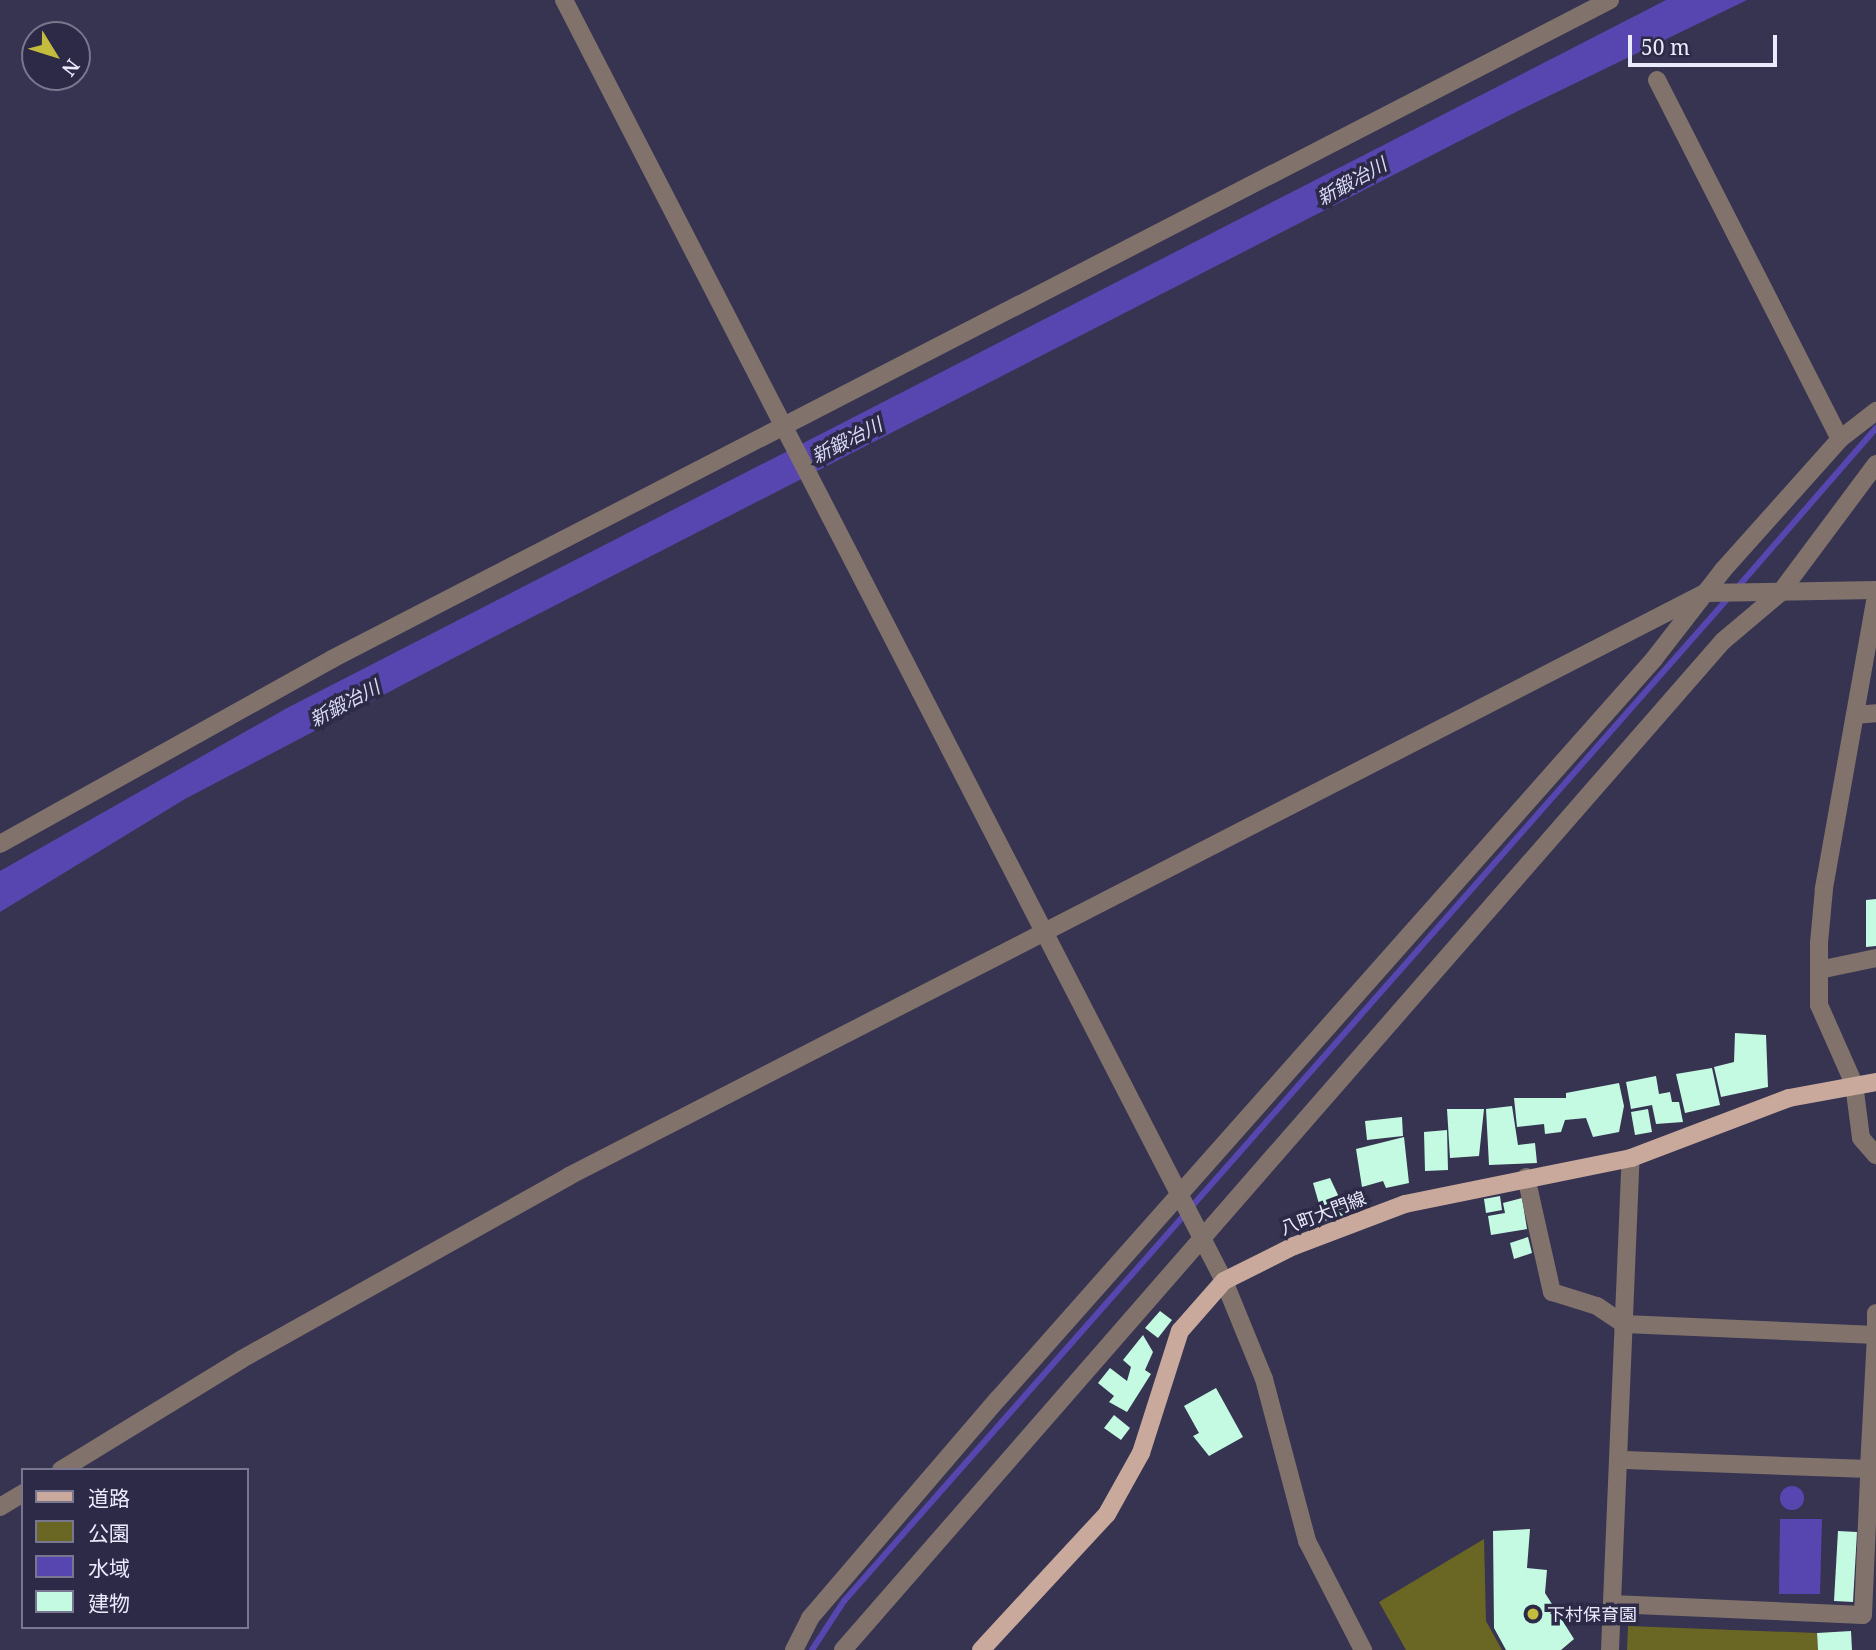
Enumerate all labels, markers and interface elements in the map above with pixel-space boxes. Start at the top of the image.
north arrow [21,21,91,91]
scale bar [1631,21,1780,65]
text: 50 m [1641,33,1690,61]
text: N [56,54,86,82]
water label: 新鍛冶川 [1313,154,1391,210]
water label: 新鍛冶川 [808,414,886,468]
water label: 新鍛冶川 [306,676,384,732]
street label: 八町大門線 [1277,1187,1369,1239]
legend [21,1468,248,1629]
text: 道路 [88,1484,130,1512]
text: 公園 [88,1519,130,1547]
text: 水域 [88,1554,130,1582]
text: 建物 [88,1589,130,1617]
place label: 下村保育園 [1547,1603,1637,1625]
marker: 下村保育園 [1525,1606,1541,1622]

